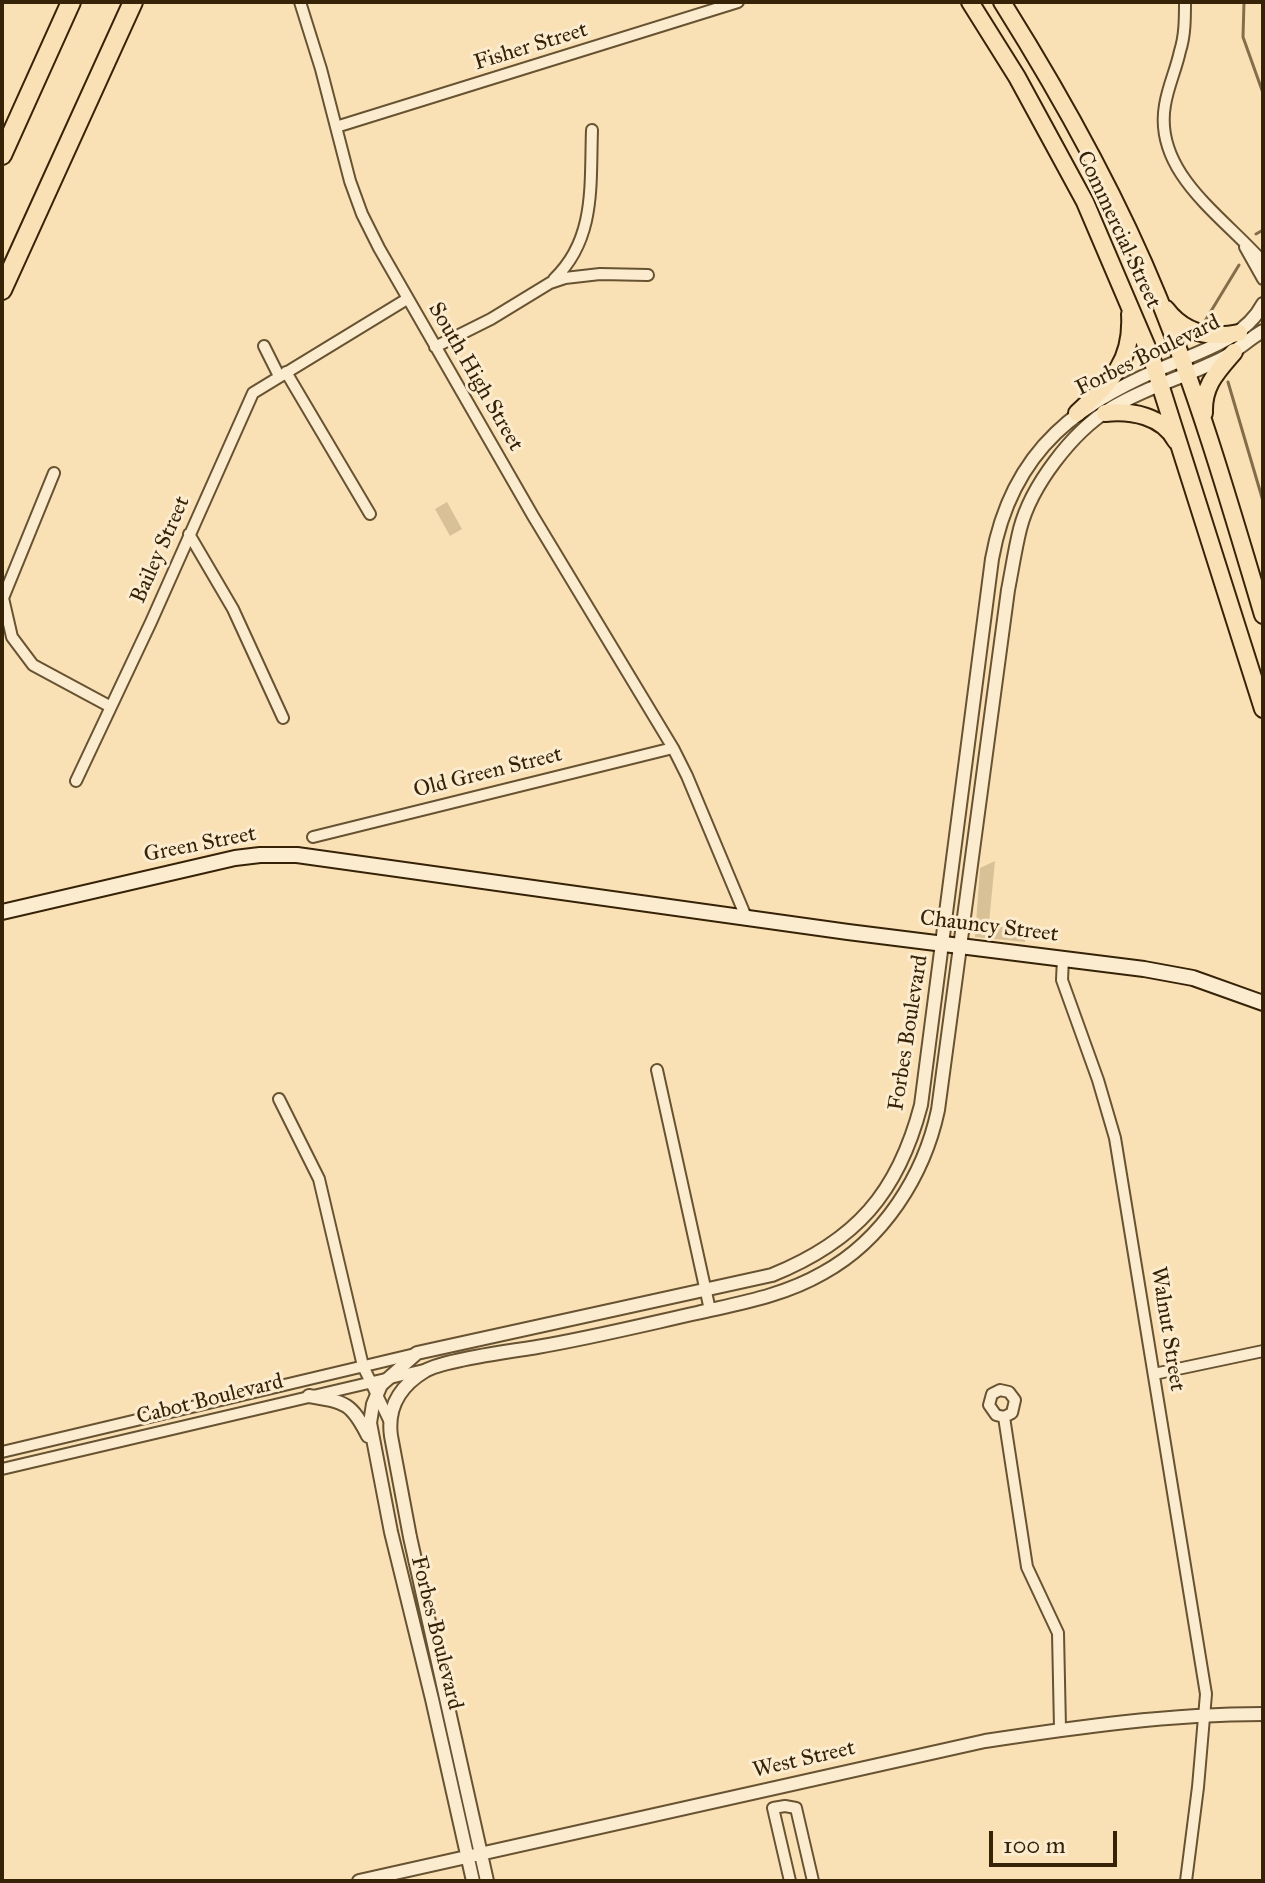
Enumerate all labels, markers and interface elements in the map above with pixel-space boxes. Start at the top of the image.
street label: Fisher Street [471,17,591,77]
street label: Commercial Street [1070,147,1166,313]
street label: South High Street [422,298,528,456]
street label: Forbes Boulevard [1071,310,1225,402]
street label: Bailey Street [126,492,196,608]
street label: Old Green Street [411,742,565,804]
street label: Green Street [142,821,258,869]
street label: Chauncy Street [918,905,1060,949]
street label: Forbes Boulevard [884,953,934,1113]
street label: Walnut Street [1144,1265,1190,1393]
street label: Cabot Boulevard [134,1369,286,1431]
street label: Forbes Boulevard [404,1553,468,1713]
street label: West Street [750,1735,858,1785]
scale bar [993,1815,1121,1865]
text: 100 m [1003,1830,1066,1860]

